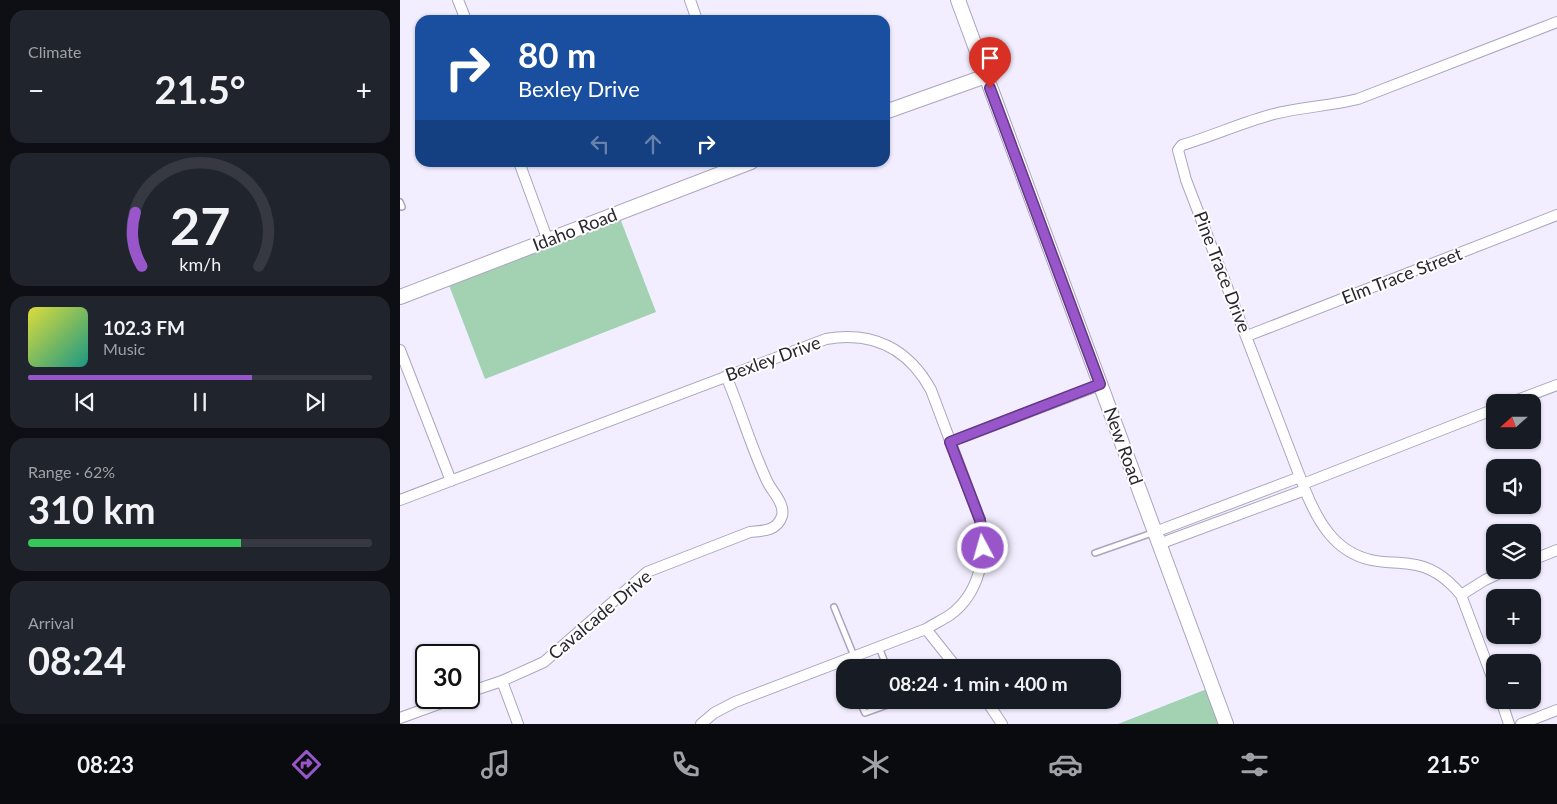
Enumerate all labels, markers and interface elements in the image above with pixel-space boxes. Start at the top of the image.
text: 80 m [518,33,596,75]
icon: right [435,35,500,100]
pin [969,37,1011,88]
text: Climate [28,42,81,61]
icon: arrive [976,44,1004,72]
text: 21.5° [155,66,245,112]
text: − [28,73,44,107]
text: + [356,73,372,107]
text: Bexley Drive [518,75,640,102]
icon: left [586,130,614,158]
icon: ahead [639,130,667,158]
icon: right [692,130,720,158]
text: 27 [170,194,230,256]
street label: Idaho Road [529,203,620,255]
street label: Pine Trace Drive [1190,208,1256,335]
street label: Elm Trace Street [1338,242,1466,308]
text: km/h [179,253,221,275]
text: 102.3 FM [103,316,185,339]
street label: Bexley Drive [722,331,823,385]
text: Music [103,339,145,358]
icon: previous [71,388,99,416]
icon: pause [186,388,214,416]
icon: next [301,388,329,416]
north arrow [1486,394,1541,449]
map controls [1486,394,1541,709]
street label: New Road [1100,404,1148,488]
button: sound [1486,459,1541,514]
text: Range · 62% [28,462,115,481]
text: 310 km [28,486,156,532]
position arrow [956,521,1008,573]
button: layers [1486,524,1541,579]
street label: Cavalcade Drive [543,565,655,664]
button: + [1486,589,1541,644]
text: Arrival [28,613,74,632]
text: 08:24 [28,637,126,683]
speed limit sign: 30 [415,644,480,709]
button: − [1486,654,1541,709]
text: 08:24 · 1 min · 400 m [889,672,1068,695]
icon: directions [289,747,324,782]
icon: music [478,747,513,782]
icon: phone [668,747,703,782]
icon: climate [858,747,893,782]
icon: car [1048,747,1083,782]
icon: filters [1237,747,1272,782]
text: 08:23 [77,751,134,778]
text: 21.5° [1427,751,1480,778]

